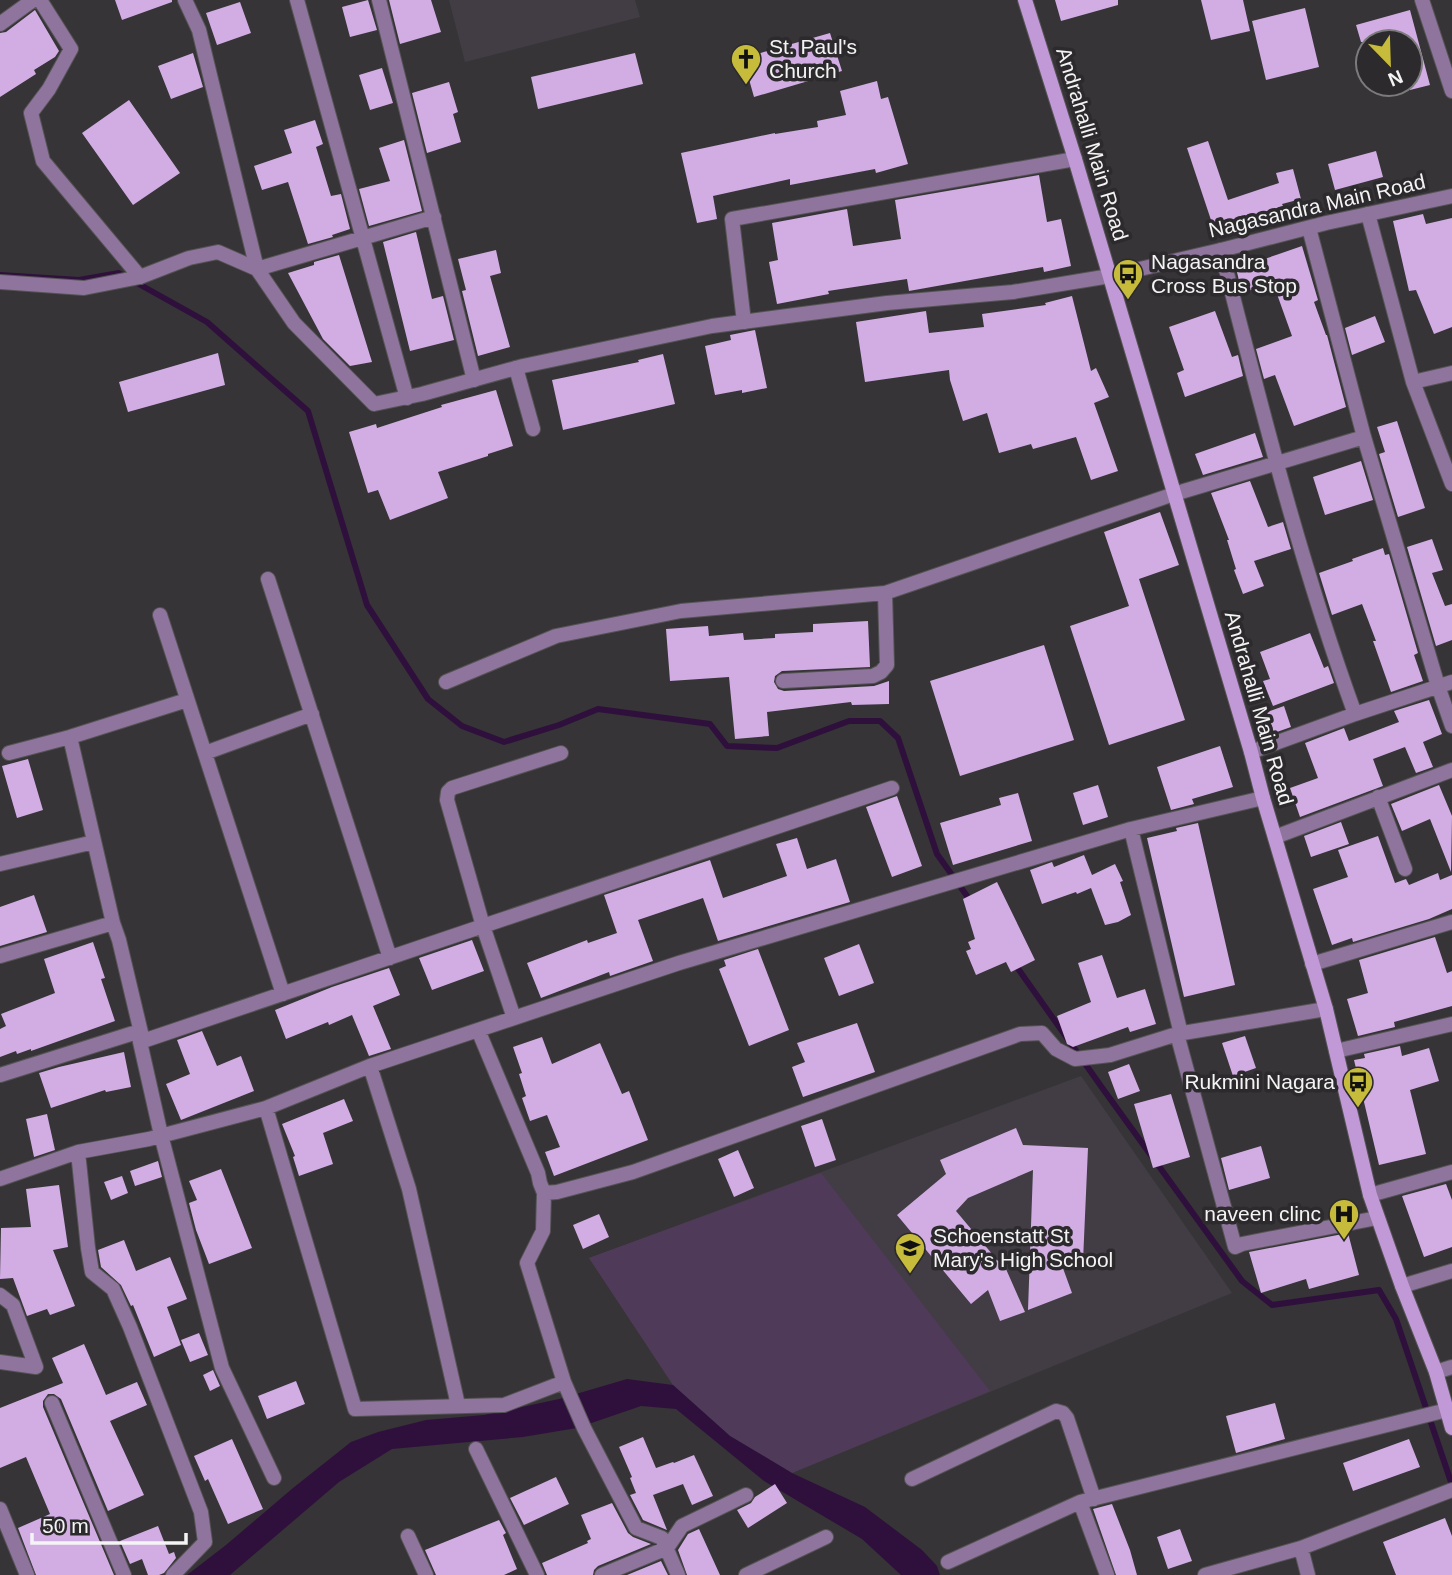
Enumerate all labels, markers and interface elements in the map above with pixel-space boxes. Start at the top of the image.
north arrow [1354,28,1424,98]
place label: St. Paul's Church [769,35,857,82]
church icon: St. Paul's Church [729,42,763,86]
street label: Andrahalli Main Road [1052,44,1133,243]
text: N [1385,66,1406,91]
street label: Nagasandra Main Road [1206,169,1428,242]
place label: Nagasandra Cross Bus Stop [1151,250,1297,297]
bus stop icon: Nagasandra Cross Bus Stop [1111,257,1145,301]
street label: Andrahalli Main Road [1221,608,1298,808]
bus stop icon: Rukmini Nagara [1341,1065,1375,1109]
place label: Rukmini Nagara [1184,1070,1335,1093]
hospital icon: naveen clinc [1327,1197,1361,1241]
place label: naveen clinc [1204,1202,1321,1225]
place label: Schoenstatt St Mary's High School [933,1224,1113,1271]
school or university icon: Schoenstatt St Mary's High School [893,1231,927,1275]
scale bar [32,1502,186,1546]
text: 50 m [42,1514,89,1537]

